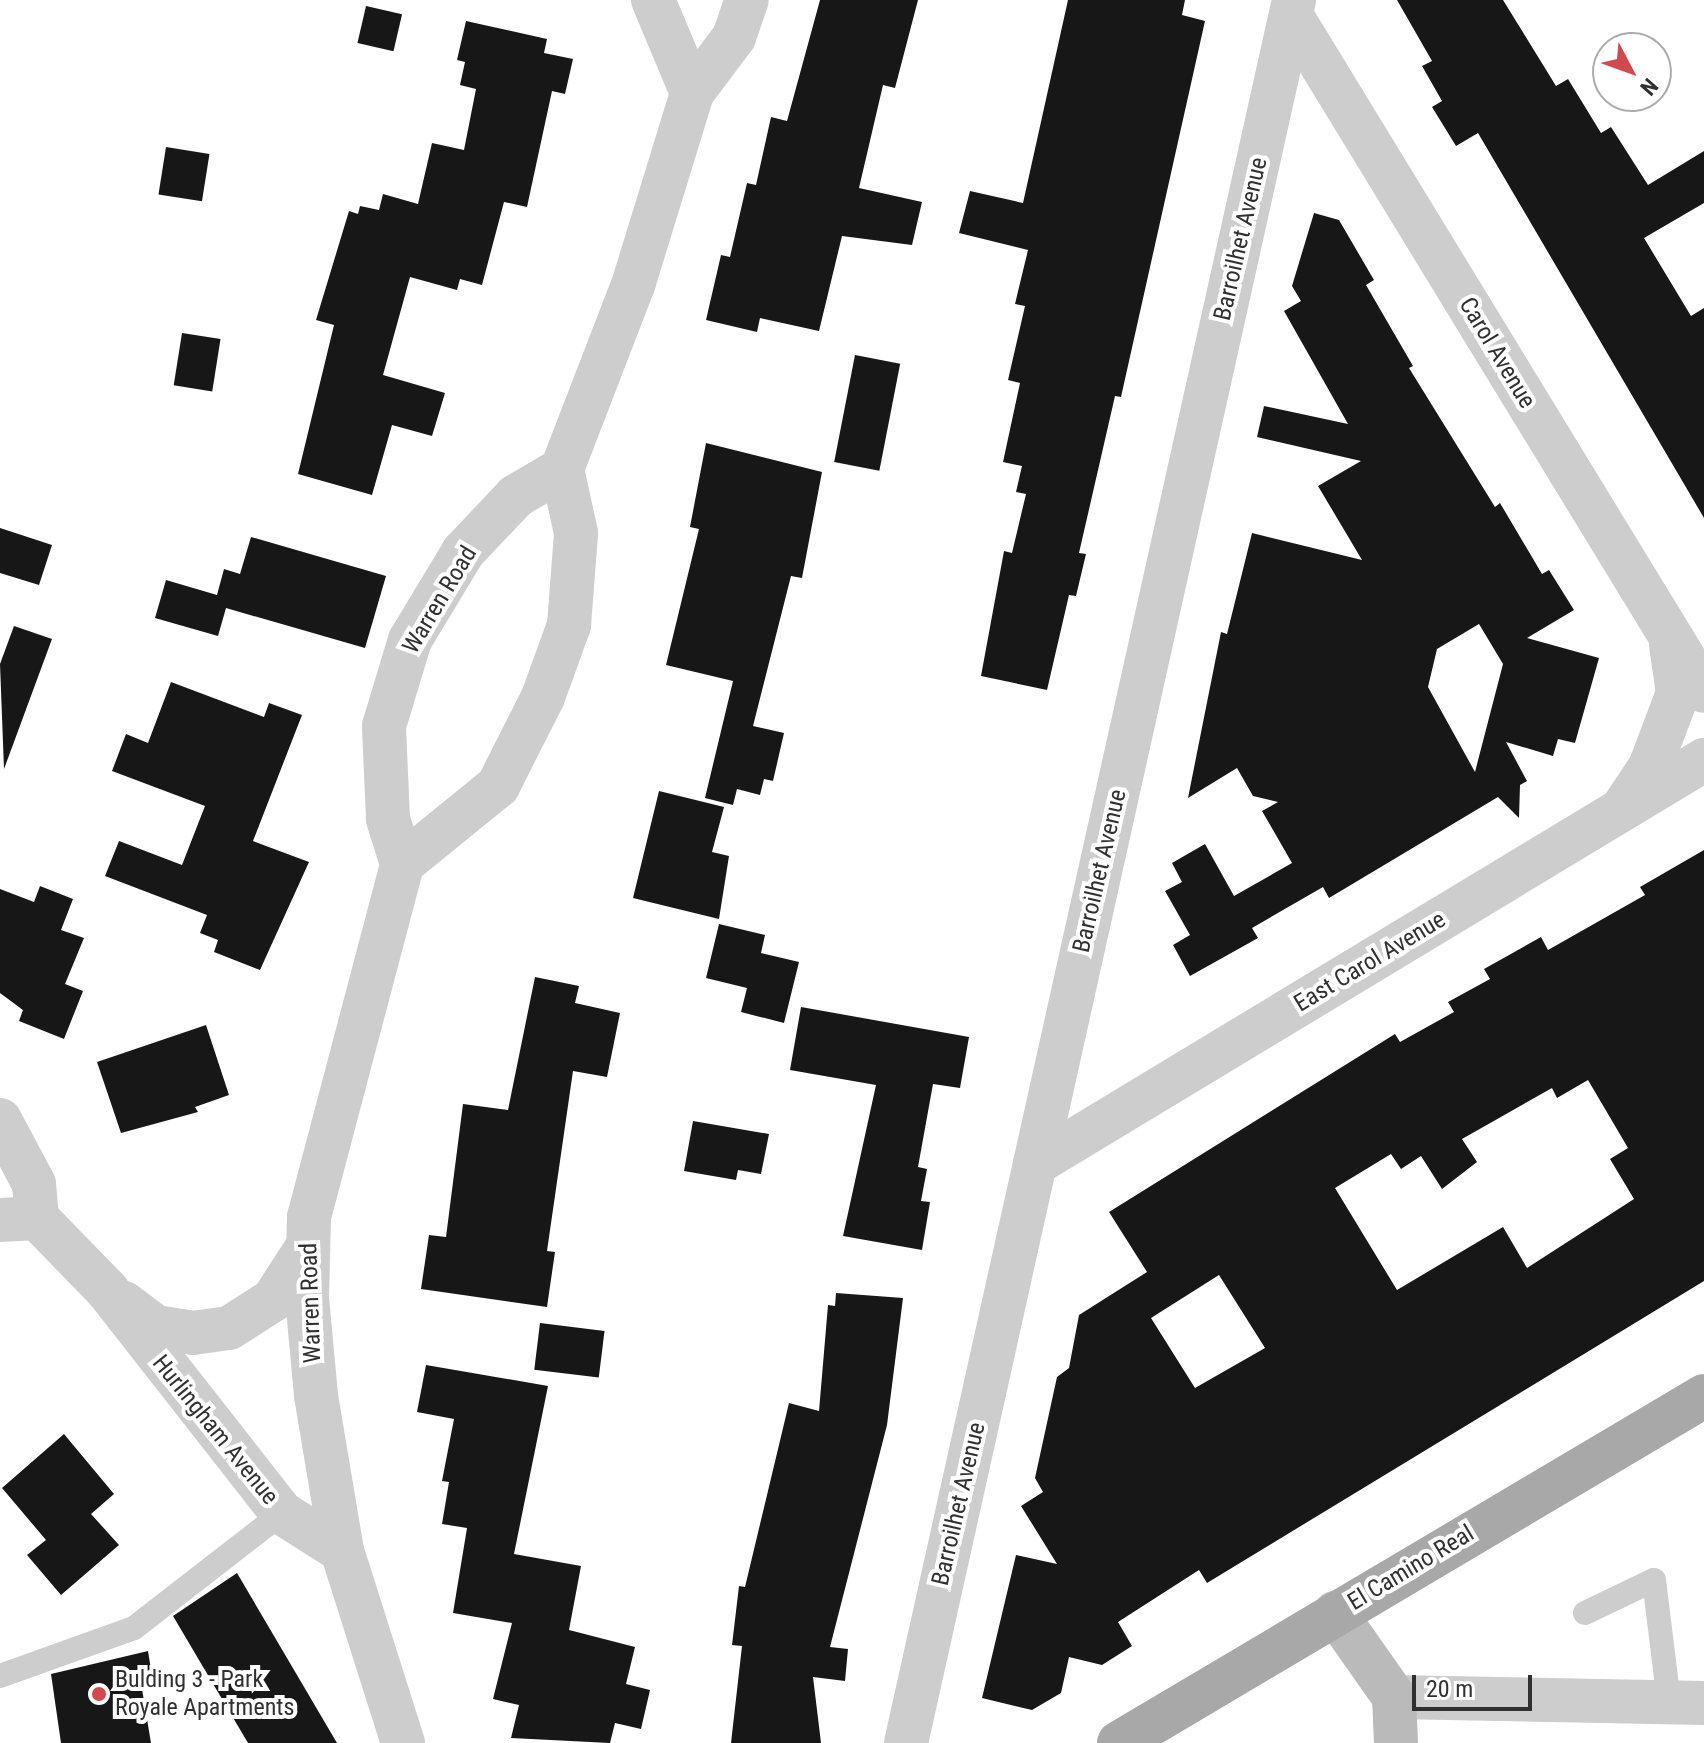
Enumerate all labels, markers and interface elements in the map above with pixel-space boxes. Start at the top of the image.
north arrow [1592,32,1672,112]
text: N [1635,73,1663,100]
street label: Barroilhet Avenue [1208,155,1274,323]
street label: Carol Avenue [1453,292,1541,414]
street label: Warren Road [397,541,483,659]
street label: Barroilhet Avenue [1067,787,1133,955]
street label: East Carol Avenue [1289,906,1451,1018]
street label: Warren Road [295,1242,327,1364]
street label: Hurlingham Avenue [146,1349,284,1511]
street label: Barroilhet Avenue [926,1420,992,1588]
street label: El Camino Real [1343,1519,1479,1617]
scale bar [1416,1659,1536,1709]
place label: Bulding 3 - Park Royale Apartments [115,1666,294,1722]
text: 20 m [1426,1675,1473,1703]
marker: Bulding 3 - Park Royale Apartments [90,1685,108,1703]

